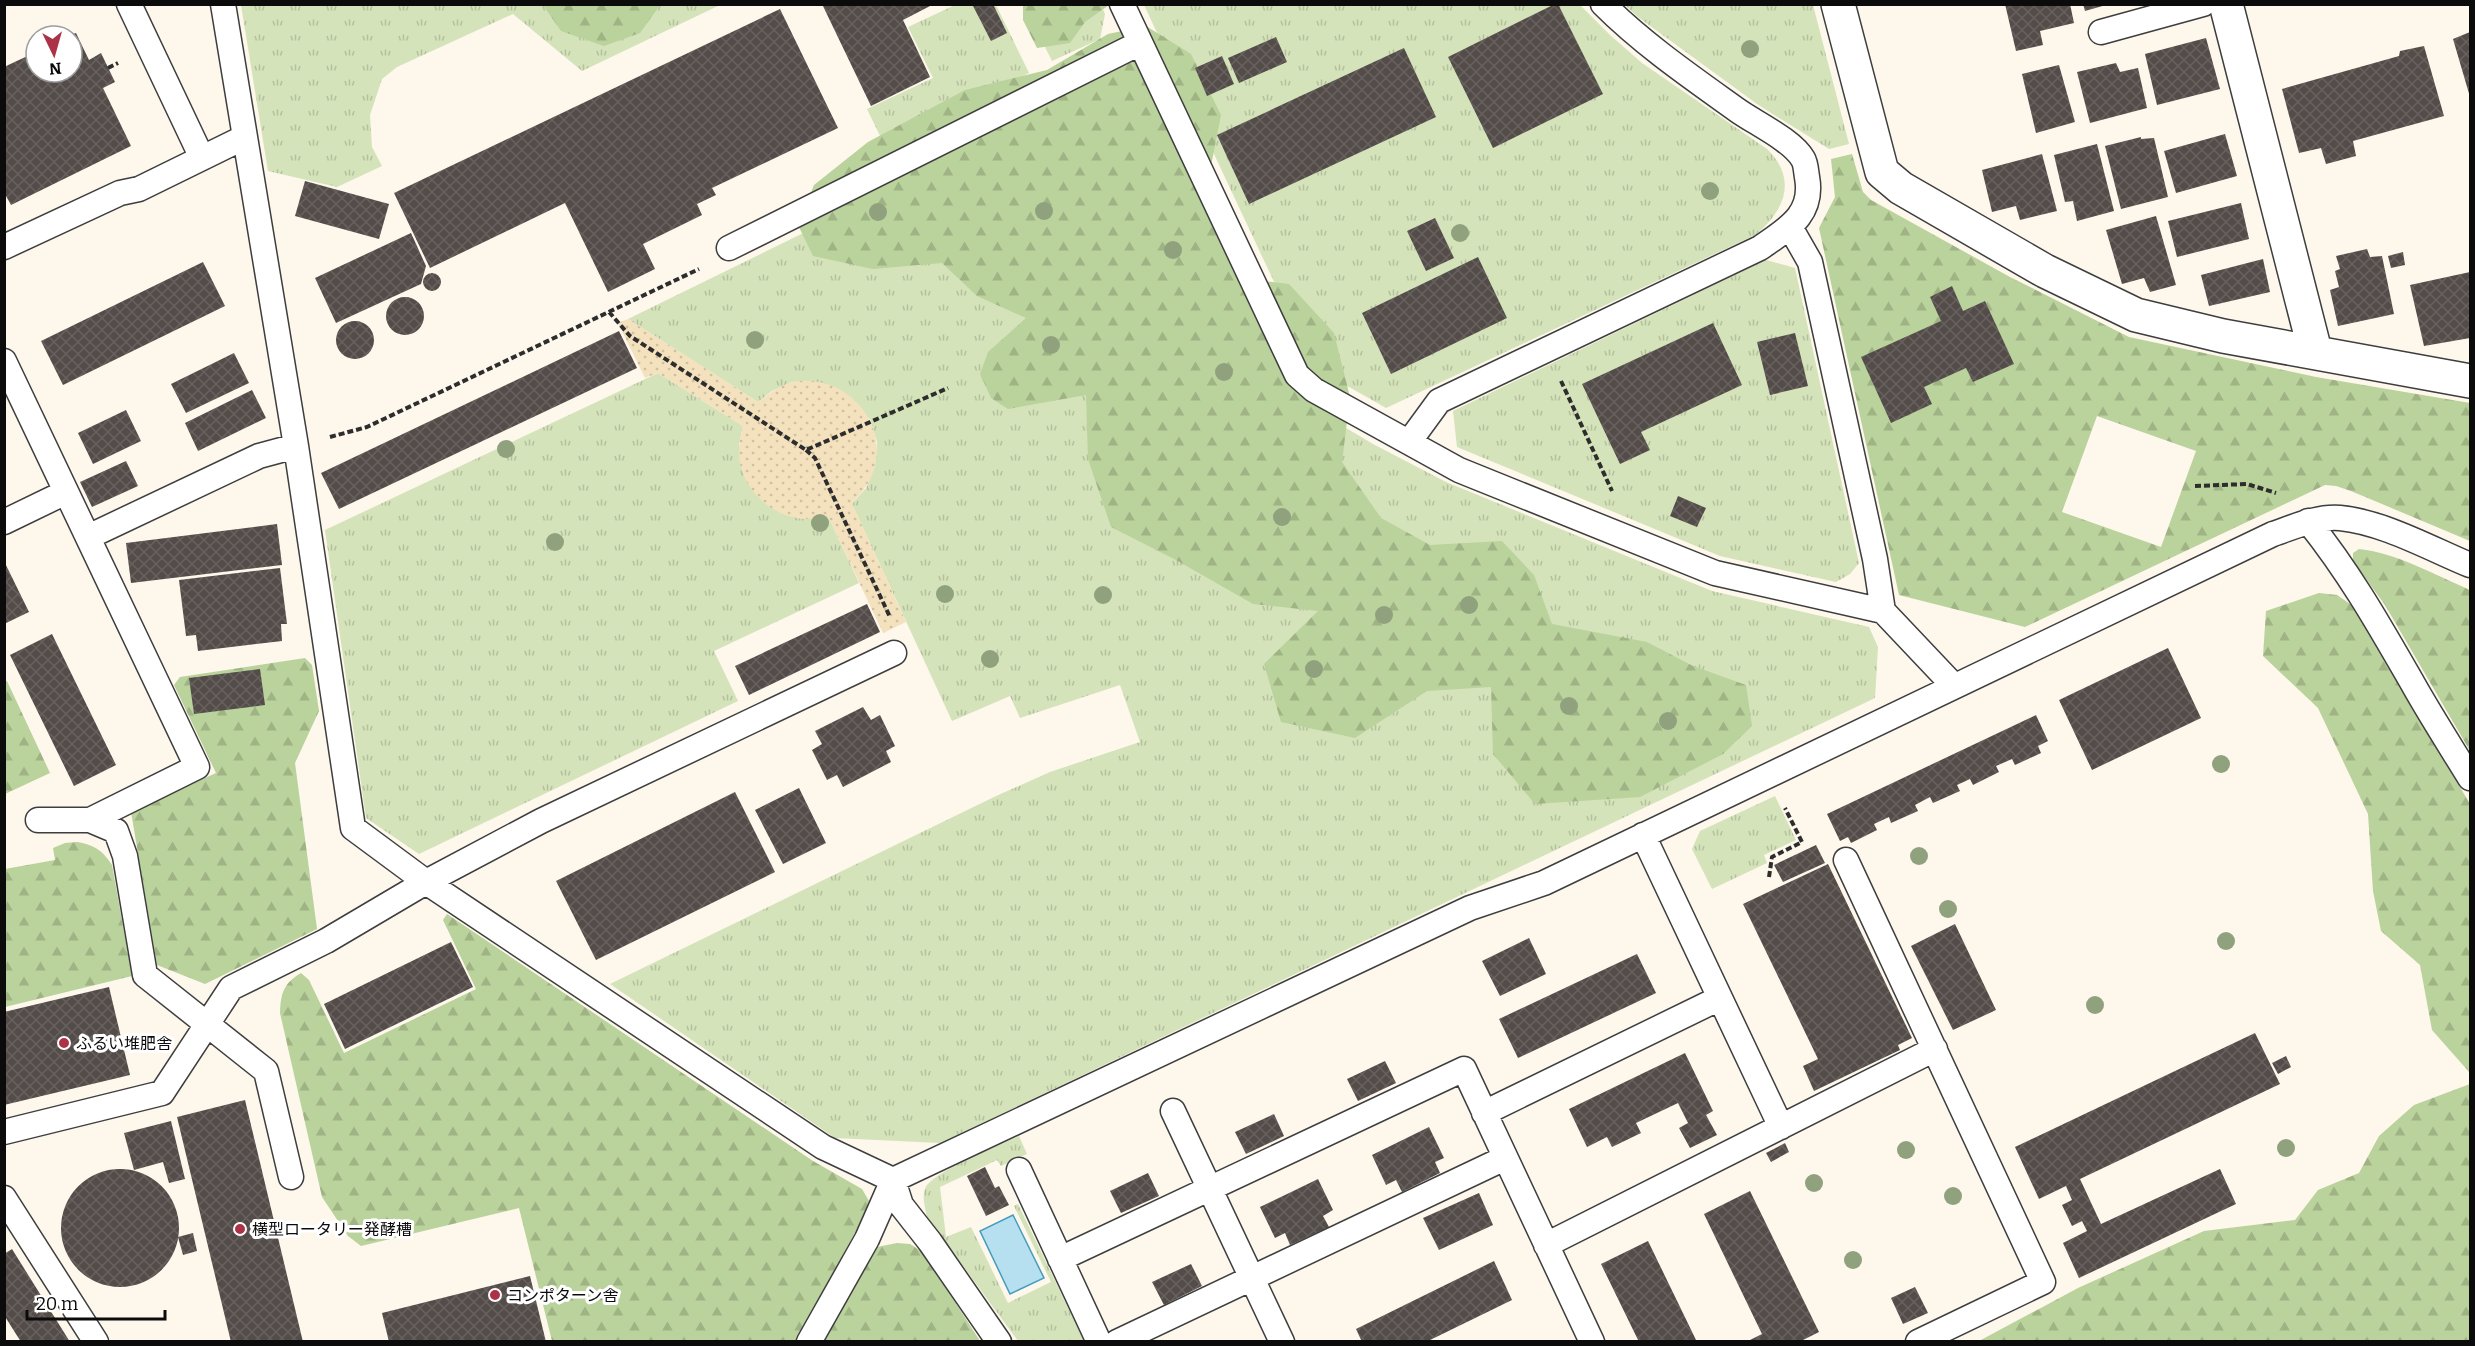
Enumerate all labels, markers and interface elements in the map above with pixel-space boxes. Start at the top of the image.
north arrow [24,24,84,84]
text: N [48,58,62,78]
place label: ふるい堆肥舎 [76,1034,172,1053]
marker: ふるい堆肥舎 [57,1036,71,1050]
place label: 横型ロータリー発酵槽 [252,1220,412,1239]
marker: 横型ロータリー発酵槽 [233,1222,247,1236]
scale bar [27,1283,165,1321]
place label: コンポターン舎 [507,1286,618,1305]
marker: コンポターン舎 [488,1288,502,1302]
text: 20 m [36,1293,78,1315]

